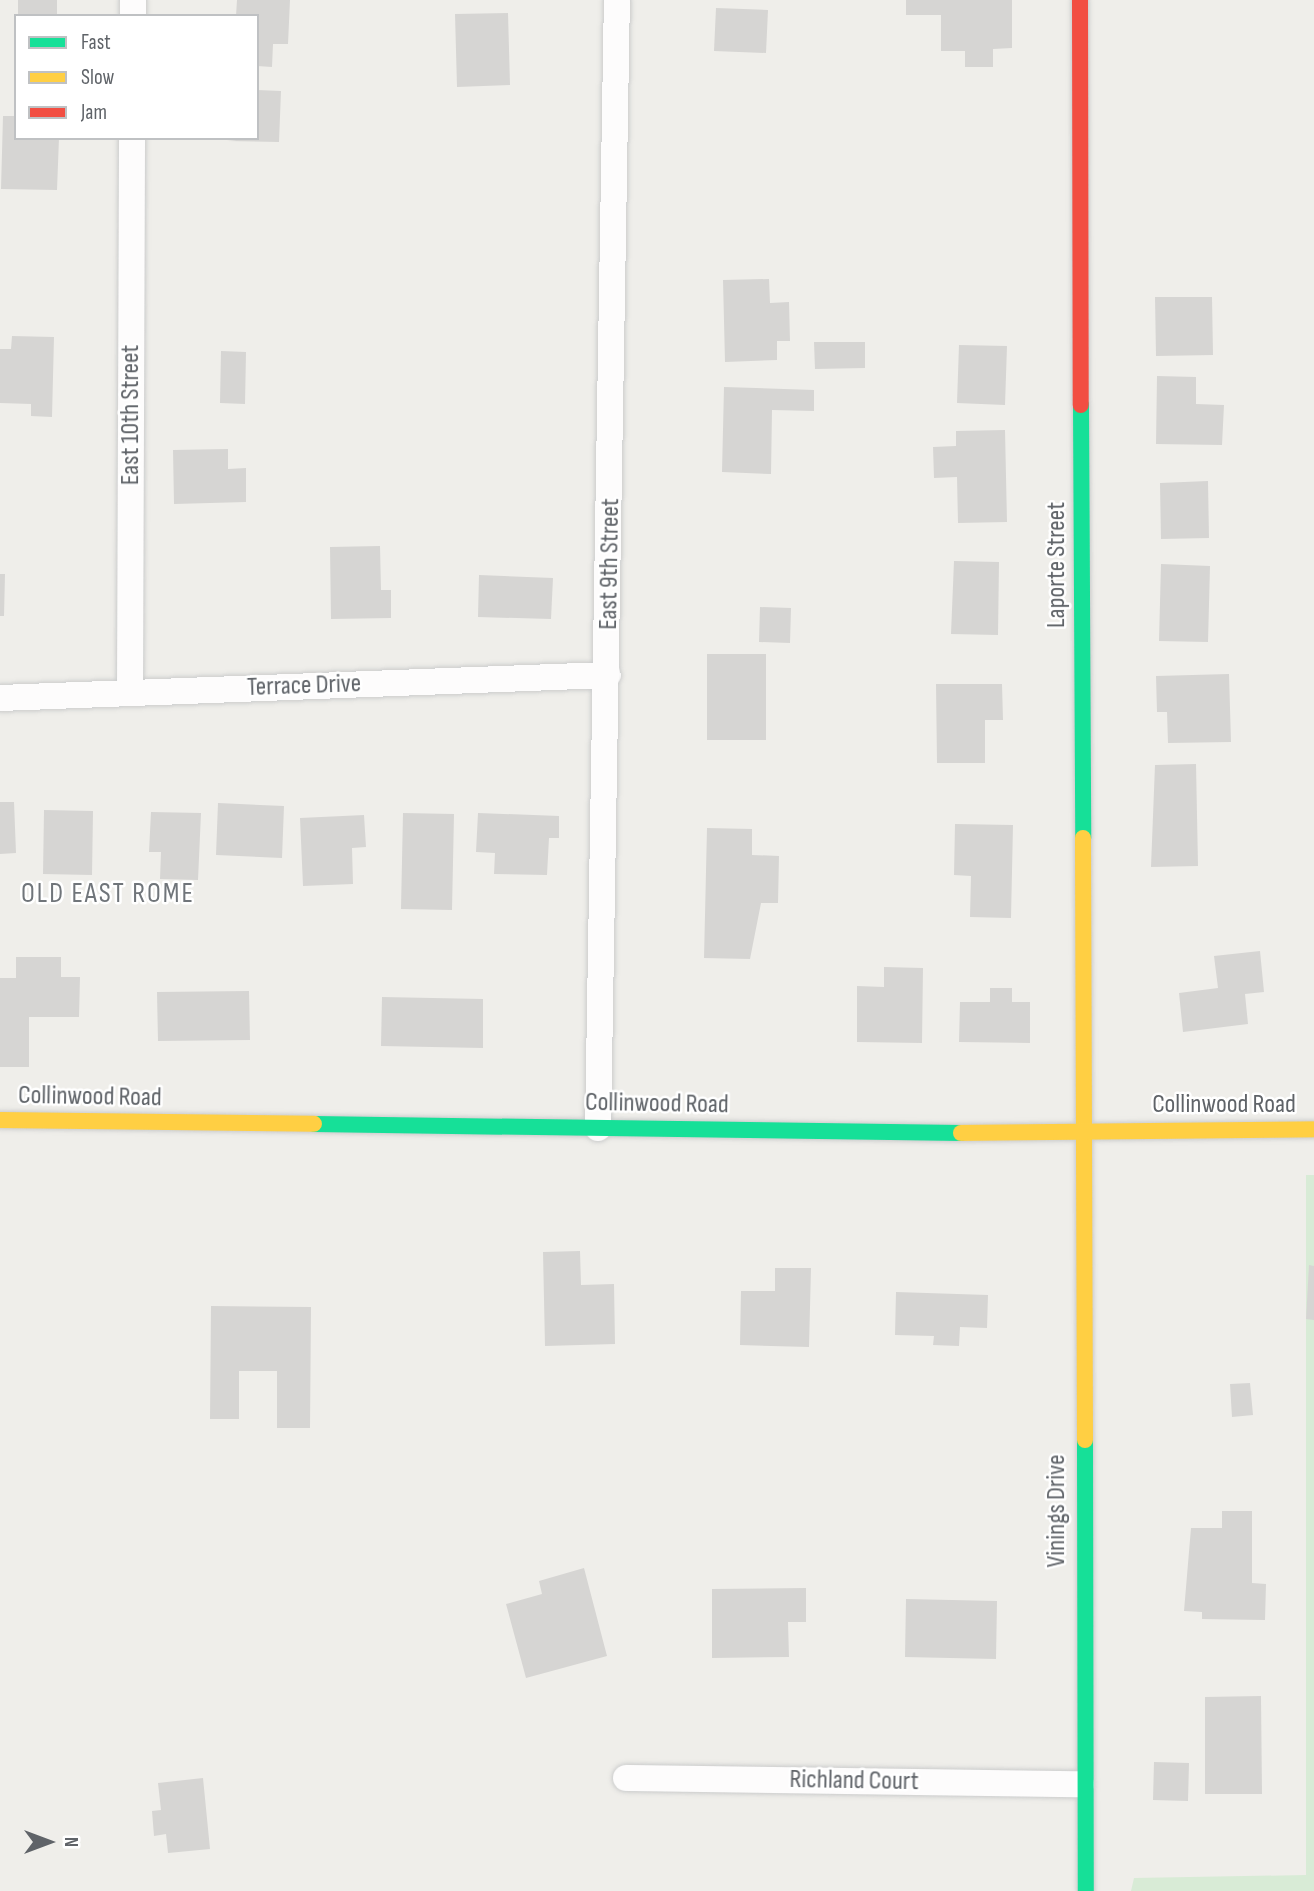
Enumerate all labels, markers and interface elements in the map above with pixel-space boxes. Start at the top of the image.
legend [14,14,259,140]
text: Fast [81,30,111,55]
text: Slow [81,65,114,90]
text: Jam [81,100,107,125]
street label: East 10th Street [115,345,147,485]
street label: East 9th Street [593,498,627,630]
street label: Laporte Street [1041,502,1073,628]
street label: Terrace Drive [246,668,362,704]
district label: OLD EAST ROME [23,877,193,911]
street label: Collinwood Road [18,1080,162,1114]
street label: Collinwood Road [585,1087,729,1121]
street label: Collinwood Road [1152,1089,1296,1121]
street label: Vinings Drive [1041,1455,1073,1567]
street label: Richland Court [789,1764,919,1798]
north arrow [14,1807,84,1877]
text: N [59,1837,82,1847]

